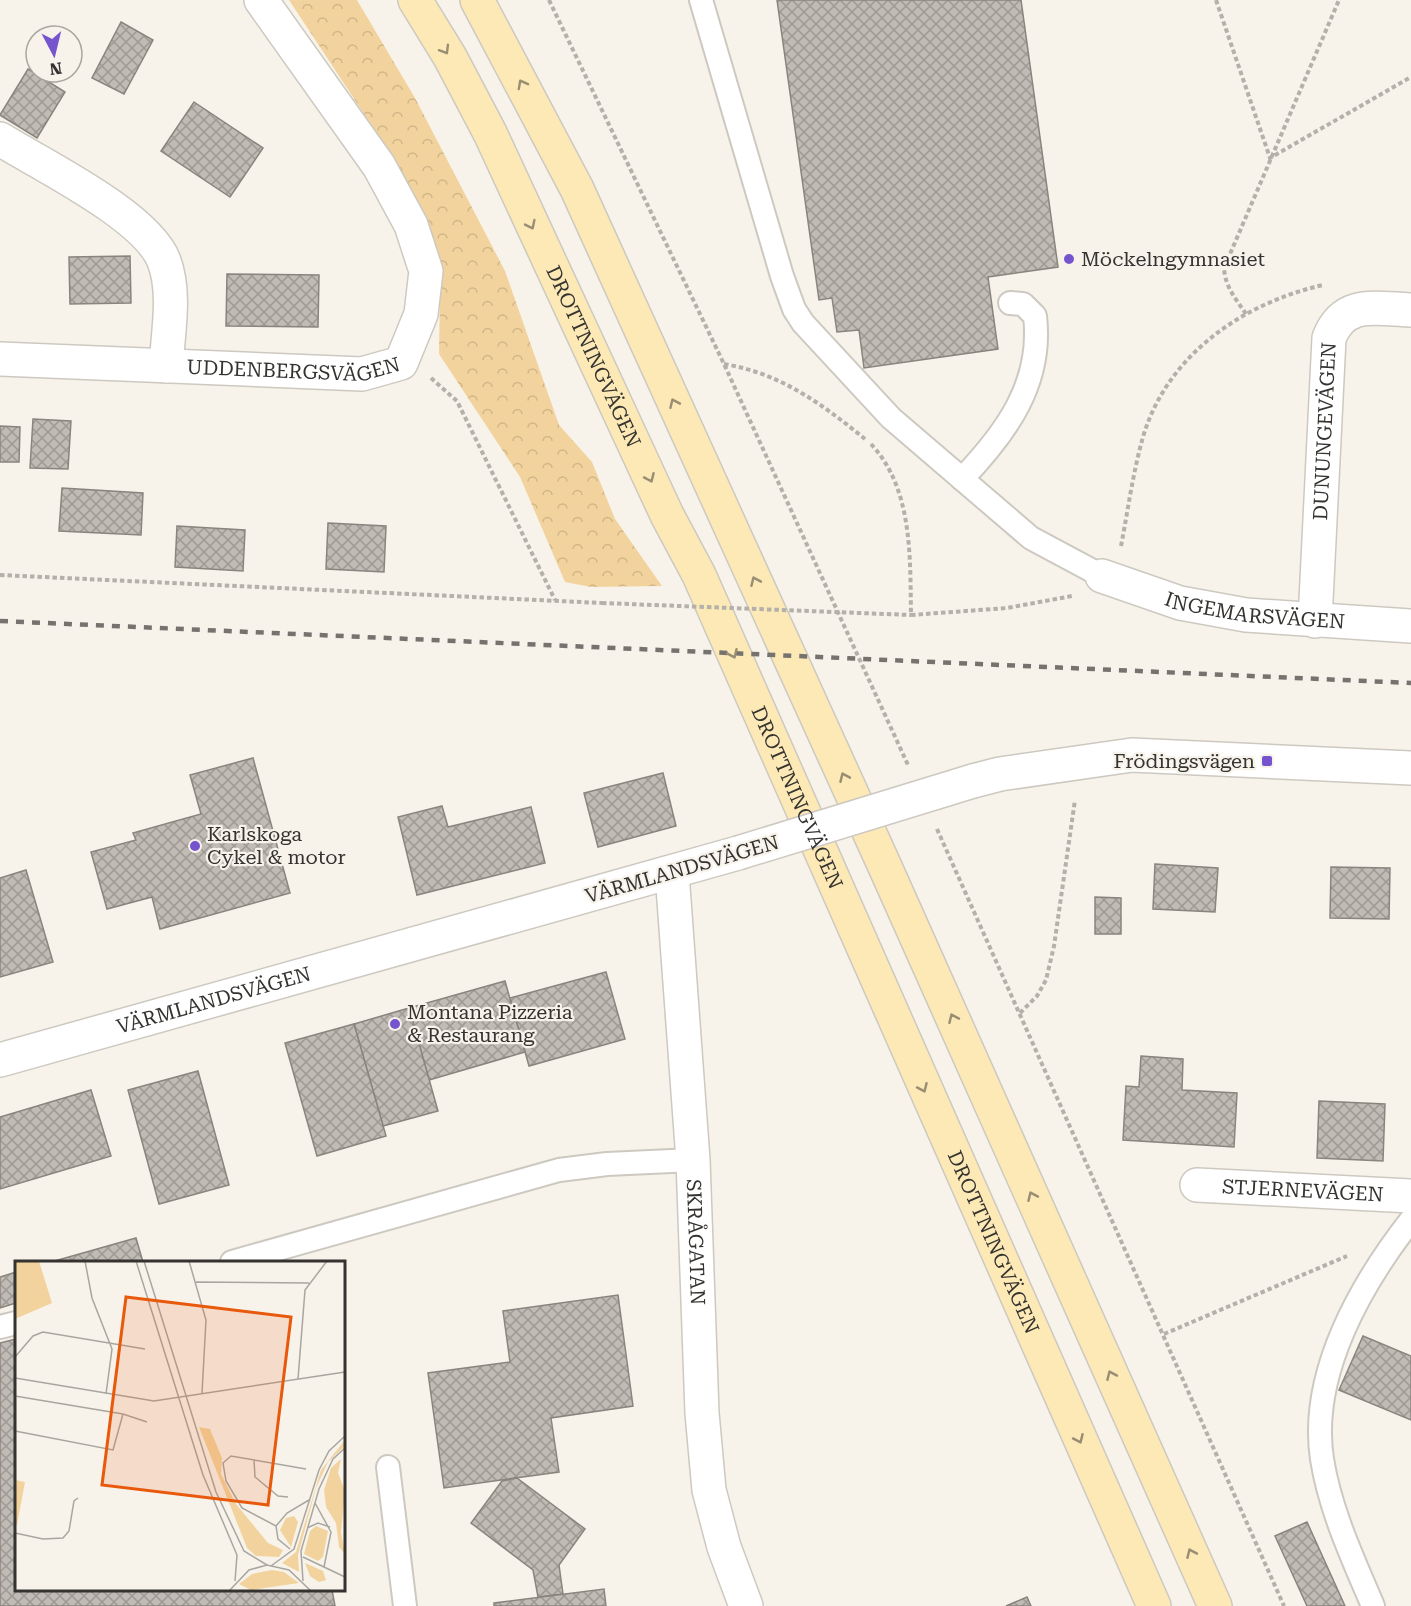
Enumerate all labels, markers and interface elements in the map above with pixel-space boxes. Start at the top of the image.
north arrow [24,24,84,84]
one-way arrow [438,44,450,54]
text: N [48,58,63,79]
one-way arrow [518,80,529,90]
one-way arrow [524,218,536,229]
place label: Möckelngymnasiet [1081,247,1265,271]
marker: Möckelngymnasiet [1062,252,1076,266]
street label: DROTTNINGVÄGEN [541,262,646,451]
street label: DUNUNGEVÄGEN [1308,341,1341,521]
street label: UDDENBERGSVÄGEN [186,352,403,387]
one-way arrow [670,399,682,410]
one-way arrow [642,471,654,482]
one-way arrow [750,576,762,587]
street label: INGEMARSVÄGEN [1162,587,1346,634]
one-way arrow [726,647,738,658]
street label: DROTTNINGVÄGEN [746,702,848,893]
place label: Frödingsvägen [1113,749,1255,773]
marker: Frödingsvägen [1260,754,1274,768]
one-way arrow [840,773,852,784]
place label: Karlskoga Cykel & motor [207,822,346,869]
street label: VÄRMLANDSVÄGEN [582,830,782,908]
marker: Karlskoga Cykel & motor [188,839,202,853]
street label: VÄRMLANDSVÄGEN [114,961,314,1039]
place label: Montana Pizzeria & Restaurang [407,1000,573,1047]
one-way arrow [948,1014,960,1025]
marker: Montana Pizzeria & Restaurang [388,1017,402,1031]
one-way arrow [916,1082,928,1093]
street label: DROTTNINGVÄGEN [943,1147,1044,1337]
street label: STJERNEVÄGEN [1221,1174,1384,1207]
street label: SKRÅGATAN [682,1179,710,1306]
one-way arrow [1027,1192,1039,1203]
inset map [15,1261,345,1591]
one-way arrow [1106,1370,1118,1381]
one-way arrow [1072,1433,1084,1444]
one-way arrow [1186,1548,1198,1559]

